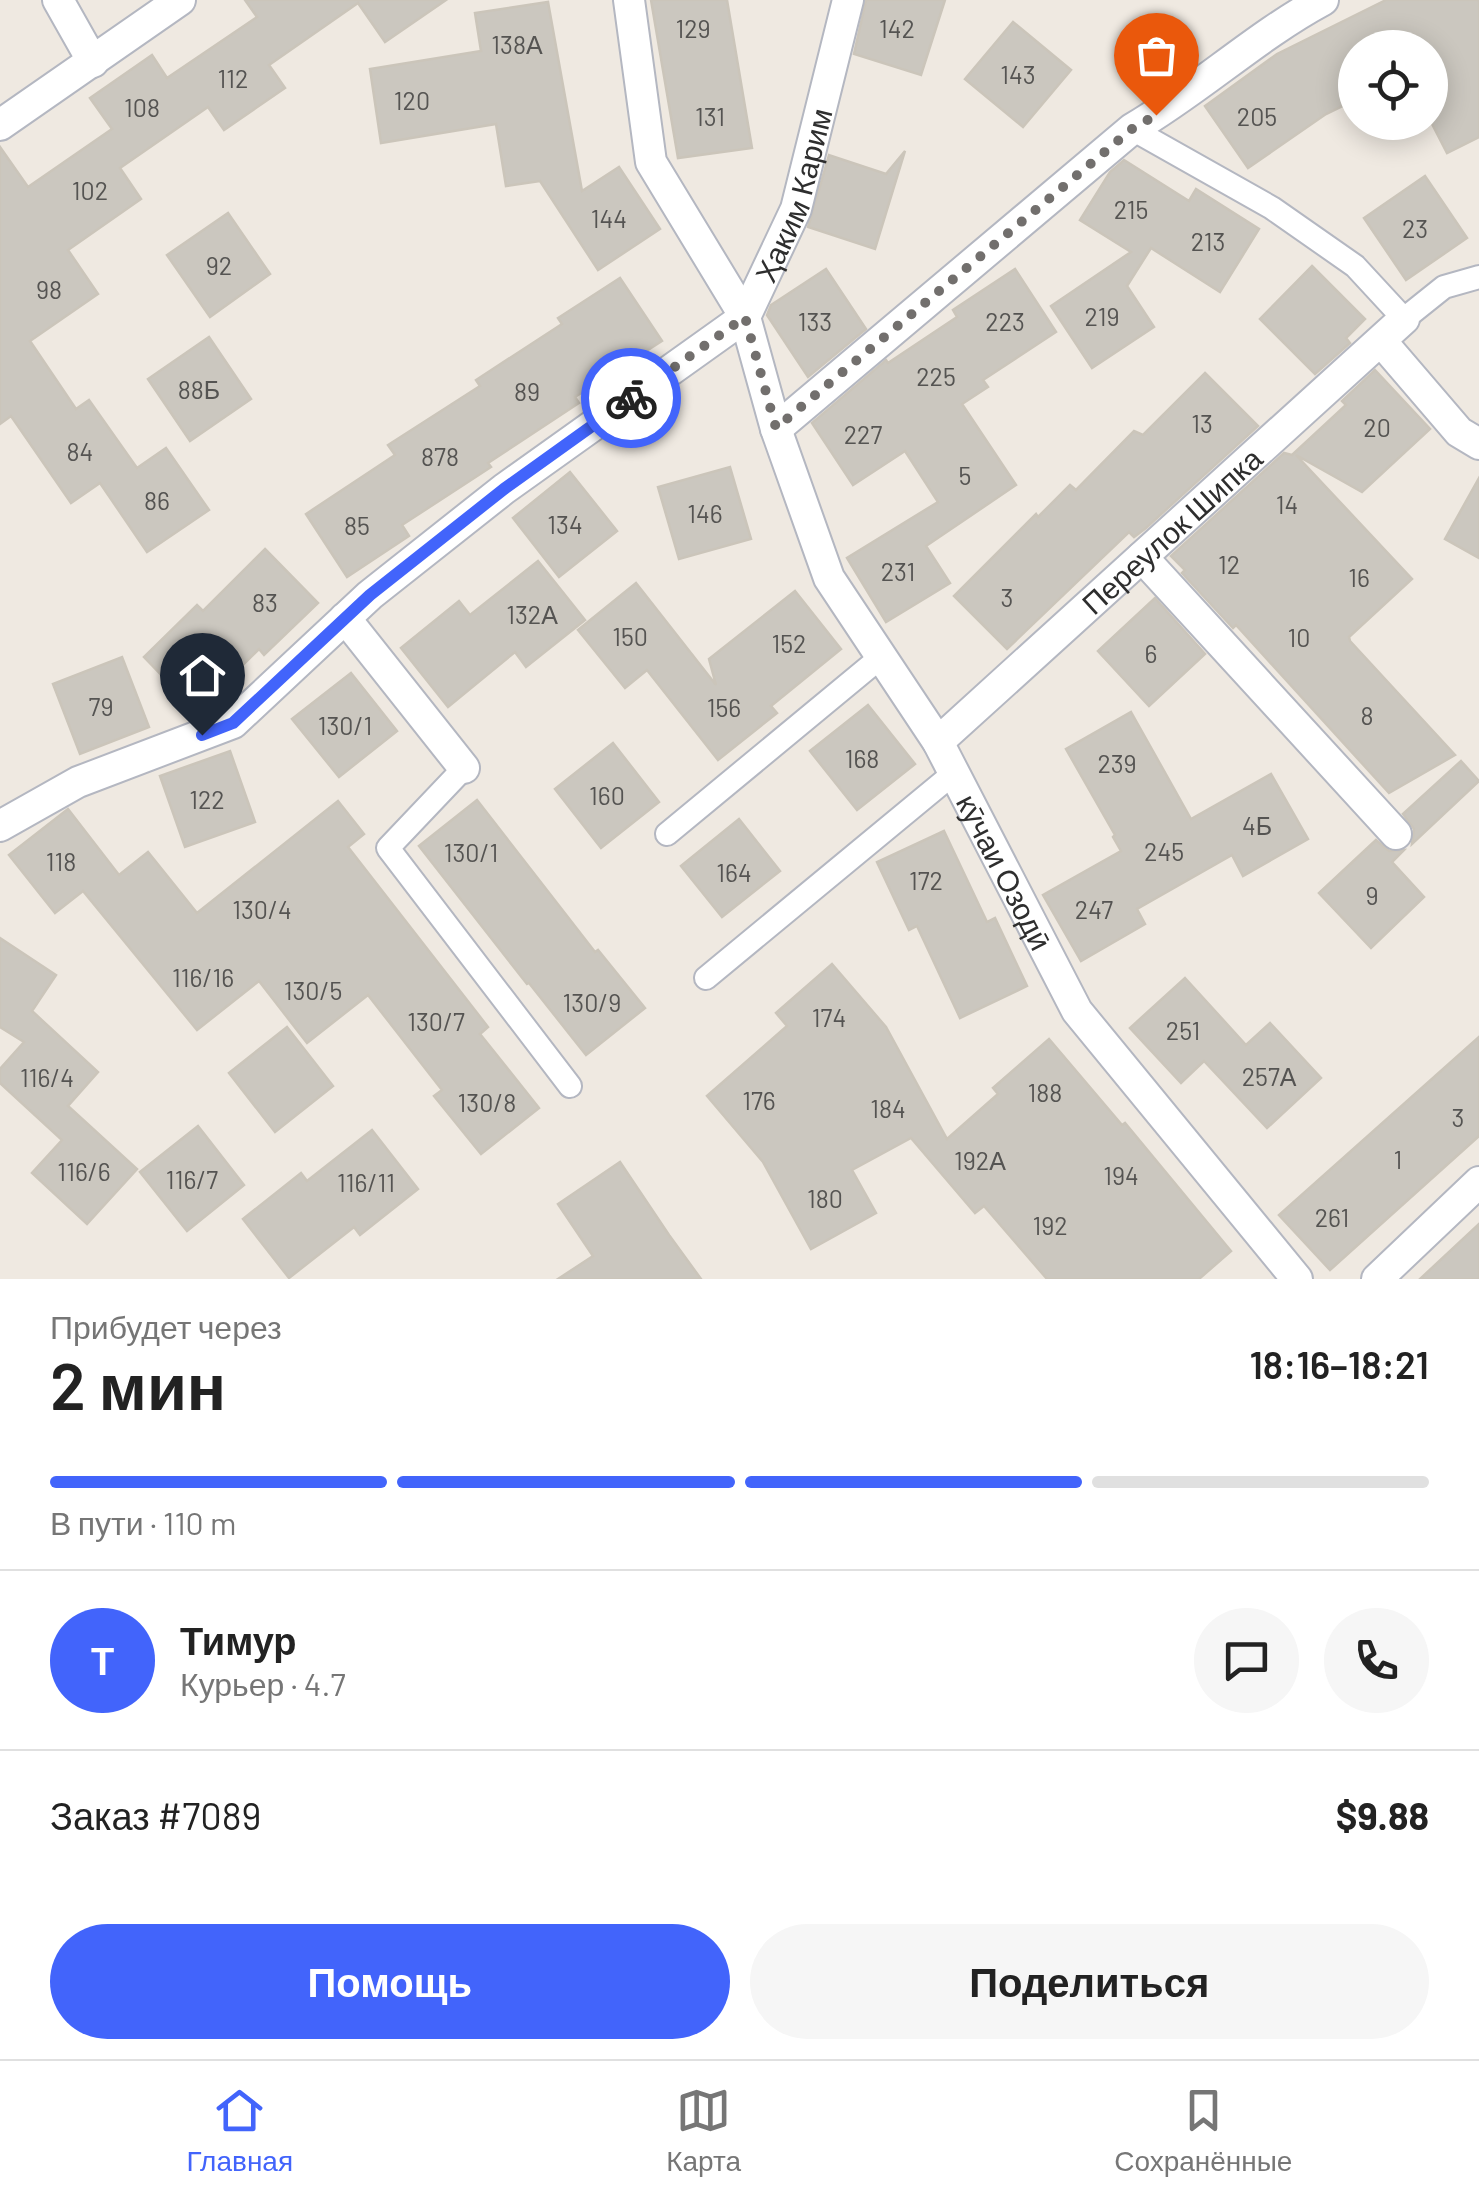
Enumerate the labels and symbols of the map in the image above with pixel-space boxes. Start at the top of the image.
house number: 129 [675,13,711,43]
house number: 142 [879,13,915,43]
pin [1114,13,1199,116]
house number: 138А [491,29,543,59]
house number: 143 [1000,59,1036,89]
house number: 112 [218,63,248,93]
house number: 120 [394,85,430,115]
house number: 108 [124,92,160,122]
house number: 131 [695,101,725,131]
house number: 205 [1237,101,1277,131]
street label: Ҳаким Карим [746,104,838,287]
house number: 102 [72,175,108,205]
house number: 215 [1114,194,1148,224]
house number: 144 [591,203,627,233]
house number: 23 [1402,213,1428,243]
house number: 213 [1191,226,1225,256]
house number: 92 [206,250,232,280]
house number: 98 [36,274,62,304]
house number: 219 [1085,301,1119,331]
house number: 133 [798,306,832,336]
house number: 223 [985,306,1025,336]
courier [581,348,681,448]
house number: 225 [916,361,956,391]
house number: 88Б [178,374,220,404]
house number: 89 [514,376,540,406]
house number: 13 [1191,408,1213,438]
house number: 20 [1363,412,1391,442]
house number: 227 [844,419,882,449]
house number: 84 [67,436,93,466]
street label: Переулок Шипка [1074,439,1269,621]
house number: 878 [421,441,459,471]
house number: 5 [959,460,971,490]
house number: 86 [144,485,170,515]
house number: 14 [1276,489,1298,519]
house number: 146 [687,498,723,528]
house number: 134 [547,509,583,539]
house number: 85 [344,510,370,540]
house number: 12 [1218,549,1240,579]
house number: 231 [881,556,915,586]
house number: 16 [1348,562,1370,592]
house number: 3 [1001,582,1013,612]
house number: 83 [252,587,278,617]
house number: 132А [506,599,558,629]
house number: 150 [612,621,648,651]
house number: 10 [1288,622,1310,652]
house number: 152 [771,628,807,658]
pin [160,633,245,736]
house number: 6 [1145,638,1157,668]
house number: 79 [89,691,113,721]
house number: 156 [707,692,741,722]
house number: 8 [1360,700,1374,730]
house number: 130/1 [318,710,372,740]
house number: 168 [845,743,879,773]
house number: 239 [1097,748,1137,778]
house number: 160 [589,780,625,810]
house number: 122 [189,784,225,814]
street label: кӯчаи Озодӣ [950,788,1060,956]
house number: 4Б [1242,810,1272,840]
house number: 245 [1144,836,1184,866]
house number: 130/1 [444,837,498,867]
house number: 118 [46,846,76,876]
house number: 164 [716,857,752,887]
house number: 172 [909,865,943,895]
house number: 9 [1365,880,1379,910]
house number: 130/4 [232,894,292,924]
house number: 247 [1075,894,1113,924]
house number: 116/16 [172,962,234,992]
house number: 130/5 [284,975,342,1005]
house number: 130/9 [563,987,621,1017]
house number: 174 [812,1002,846,1032]
house number: 130/7 [407,1006,465,1036]
house number: 251 [1166,1015,1200,1045]
house number: 257А [1242,1061,1297,1091]
house number: 116/4 [20,1062,74,1092]
house number: 188 [1028,1077,1062,1107]
house number: 176 [742,1085,776,1115]
house number: 130/8 [458,1087,516,1117]
house number: 184 [870,1093,906,1123]
house number: 3 [1452,1102,1464,1132]
house number: 1 [1394,1144,1402,1174]
house number: 192А [954,1145,1006,1175]
house number: 116/6 [57,1156,111,1186]
house number: 194 [1103,1160,1139,1190]
house number: 116/7 [166,1164,218,1194]
house number: 116/11 [337,1167,395,1197]
house number: 180 [807,1183,843,1213]
house number: 261 [1315,1202,1349,1232]
house number: 192 [1032,1210,1068,1240]

